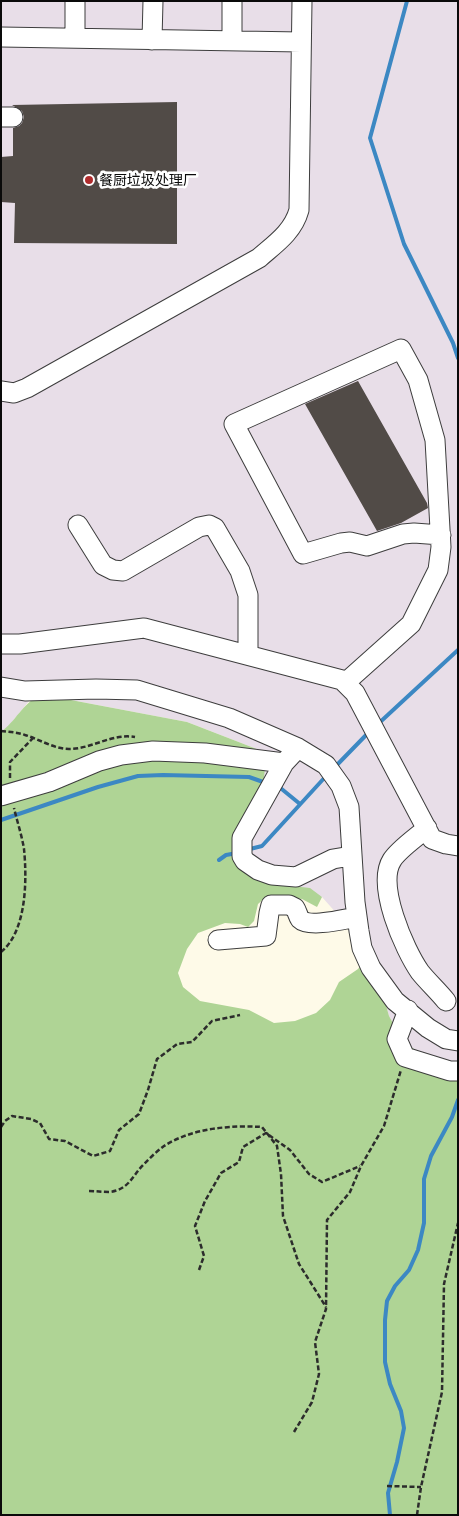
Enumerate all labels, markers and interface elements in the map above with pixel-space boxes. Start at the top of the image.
place label: 餐厨垃圾处理厂 [99,172,197,188]
marker: 餐厨垃圾处理厂 [83,174,95,186]

